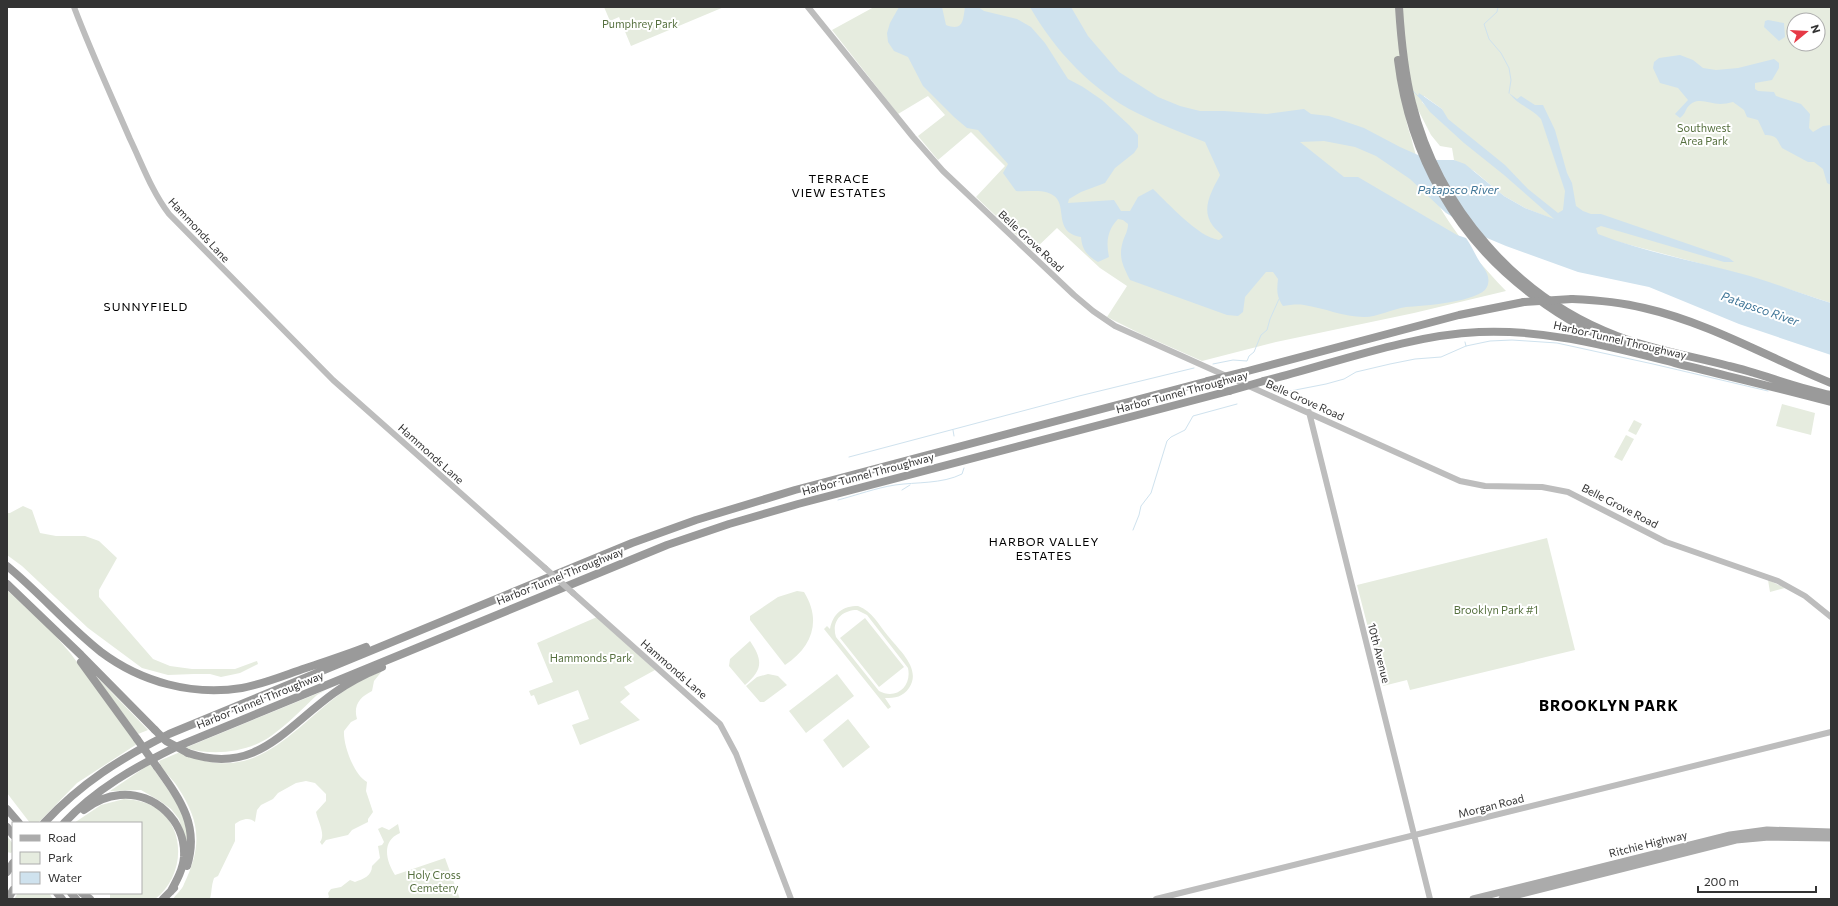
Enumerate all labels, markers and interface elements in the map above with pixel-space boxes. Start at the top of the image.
north arrow [1786,12,1826,52]
park label: Pumphrey Park [602,17,678,30]
text: N [1809,23,1823,35]
park label: Southwest Area Park [1677,121,1731,147]
district label: TERRACE VIEW ESTATES [792,171,887,199]
water label: Patapsco River [1417,182,1500,196]
street label: Hammonds Lane [166,195,233,265]
street label: Belle Grove Road [996,207,1067,274]
water label: Patapsco River [1720,288,1802,328]
district label: SUNNYFIELD [104,299,188,313]
street label: Harbor Tunnel Throughway [1552,318,1688,361]
street label: Harbor Tunnel Throughway [1115,368,1250,415]
street label: Belle Grove Road [1264,377,1346,423]
street label: Hammonds Lane [396,421,467,487]
street label: Harbor Tunnel Throughway [801,450,936,497]
street label: Belle Grove Road [1580,481,1661,530]
district label: HARBOR VALLEY ESTATES [989,534,1099,562]
street label: Harbor Tunnel Throughway [494,544,626,607]
park label: Brooklyn Park #1 [1454,603,1538,616]
street label: 10th Avenue [1366,621,1393,684]
street label: Hammonds Lane [638,636,710,701]
park label: Hammonds Park [550,651,632,664]
street label: Harbor Tunnel Throughway [194,668,326,731]
district label: BROOKLYN PARK [1539,696,1679,714]
street label: Morgan Road [1457,791,1525,820]
legend [12,822,142,894]
street label: Ritchie Highway [1607,827,1689,860]
text: Road [48,830,76,844]
text: Park [48,850,74,864]
park label: Holy Cross Cemetery [407,868,461,894]
scale bar [1698,868,1816,894]
text: Water [48,870,82,884]
text: 200 m [1704,874,1739,888]

